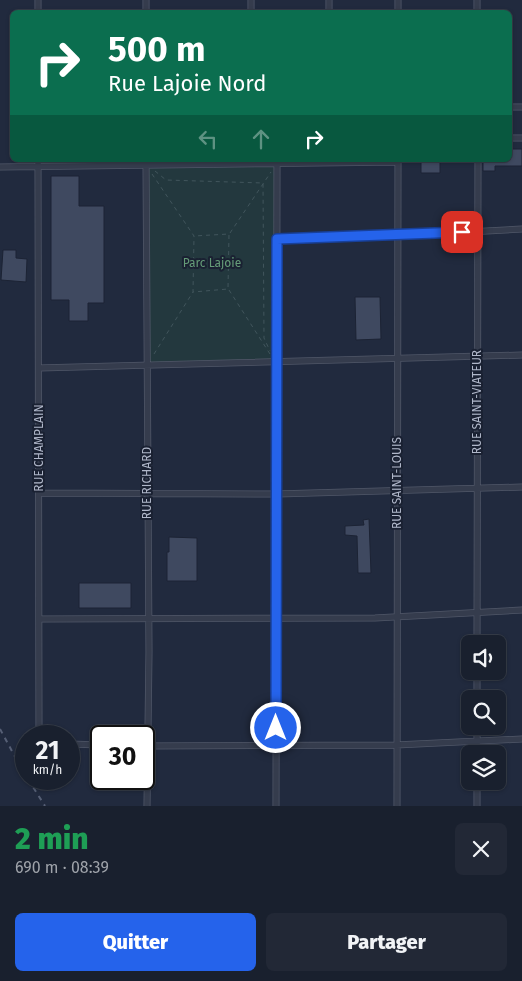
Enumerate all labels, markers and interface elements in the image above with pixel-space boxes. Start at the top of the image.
text: 500 m [108,28,206,70]
icon: right [25,30,90,95]
text: Rue Lajoie Nord [108,70,266,97]
icon: left [194,125,222,153]
icon: ahead [247,125,275,153]
icon: right [300,125,328,153]
pin [441,211,483,253]
icon: arrive [448,218,476,246]
park label: Parc Lajoie [183,256,241,270]
street label: RUE SAINT-VIATEUR [470,350,484,454]
street label: RUE CHAMPLAIN [32,404,46,492]
street label: RUE SAINT-LOUIS [390,437,404,529]
street label: RUE RICHARD [140,447,154,519]
map controls [461,635,506,790]
button: sound [461,635,506,680]
button: search [461,690,506,735]
position arrow [249,701,301,753]
speed limit sign: 30 [90,725,155,790]
text: 21 [36,736,59,766]
button: layers [461,745,506,790]
text: km/h [33,763,62,777]
text: 2 min [15,821,88,857]
button: close [455,823,507,875]
text: 690 m · 08:39 [15,858,109,877]
button: Quitter [15,913,256,971]
button: Partager [266,913,507,971]

